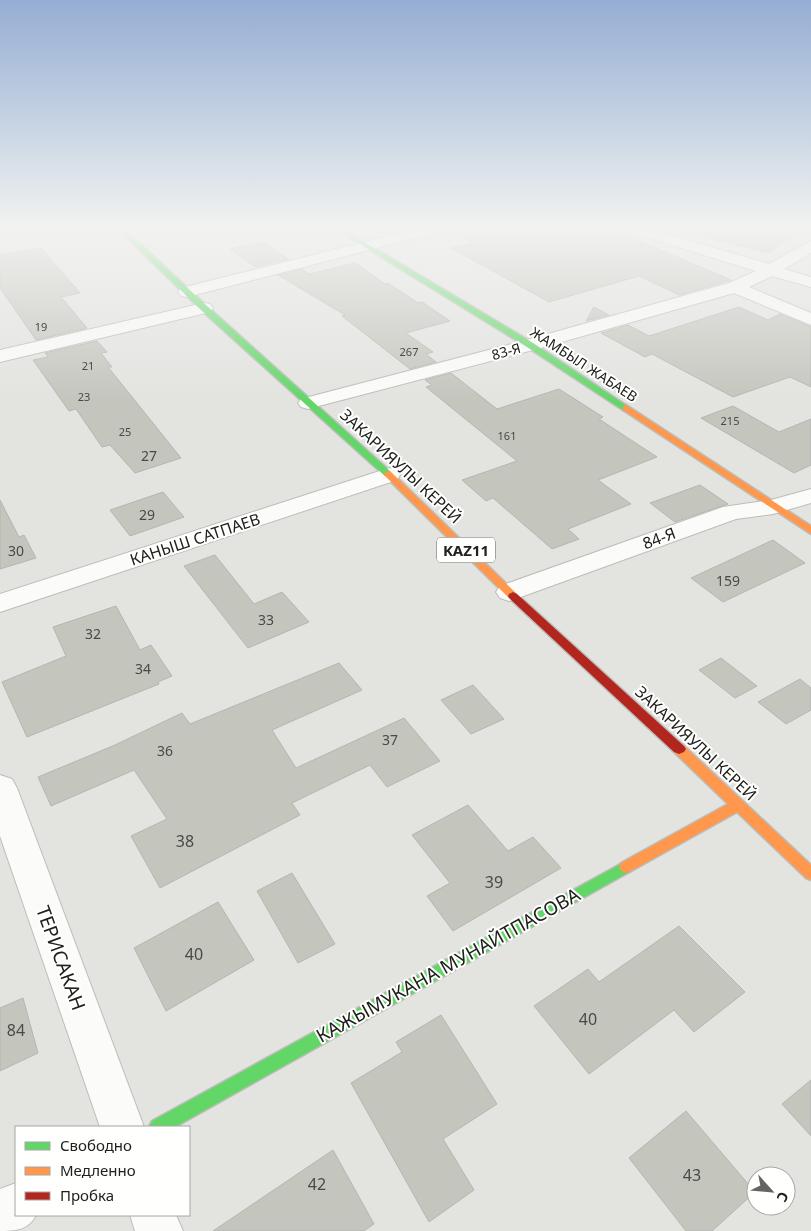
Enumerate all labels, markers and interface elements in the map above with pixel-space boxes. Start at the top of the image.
house number: 19 [35,319,47,334]
street label: ЖАМБЫЛ ЖАБАЕВ [527,322,641,406]
street label: 83-Я [489,338,523,364]
house number: 267 [400,344,418,359]
house number: 21 [82,358,94,373]
house number: 23 [78,389,90,404]
street label: ЗАКАРИЯУЛЫ КЕРЕЙ [336,404,466,528]
house number: 215 [721,413,739,428]
house number: 25 [119,424,131,439]
house number: 161 [498,428,516,443]
house number: 27 [141,446,157,465]
house number: 29 [139,505,155,524]
street label: КАНЫШ САТПАЕВ [127,508,263,570]
street label: 84-Я [639,522,679,554]
road number: KAZ11 [437,538,495,562]
house number: 30 [8,541,24,560]
house number: 159 [716,571,740,590]
house number: 33 [258,610,274,629]
house number: 32 [85,624,101,643]
house number: 34 [135,659,151,678]
street label: ЗАКАРИЯУЛЫ КЕРЕЙ [631,681,761,805]
house number: 37 [382,730,398,749]
house number: 36 [157,741,173,760]
house number: 38 [176,830,194,852]
house number: 39 [485,871,503,893]
street label: КАЖЫМУКАНА МУНАЙТПАСОВА [311,881,585,1049]
street label: ТЕРИСАКАН [30,902,92,1014]
house number: 40 [185,943,203,965]
house number: 40 [579,1008,597,1030]
house number: 84 [7,1019,25,1041]
legend [15,1126,190,1216]
text: Свободно [60,1135,132,1155]
text: Медленно [60,1160,136,1180]
house number: 43 [683,1164,701,1186]
north arrow [746,1166,796,1216]
house number: 42 [308,1173,326,1195]
text: Пробка [60,1185,114,1205]
text: С [773,1189,794,1205]

